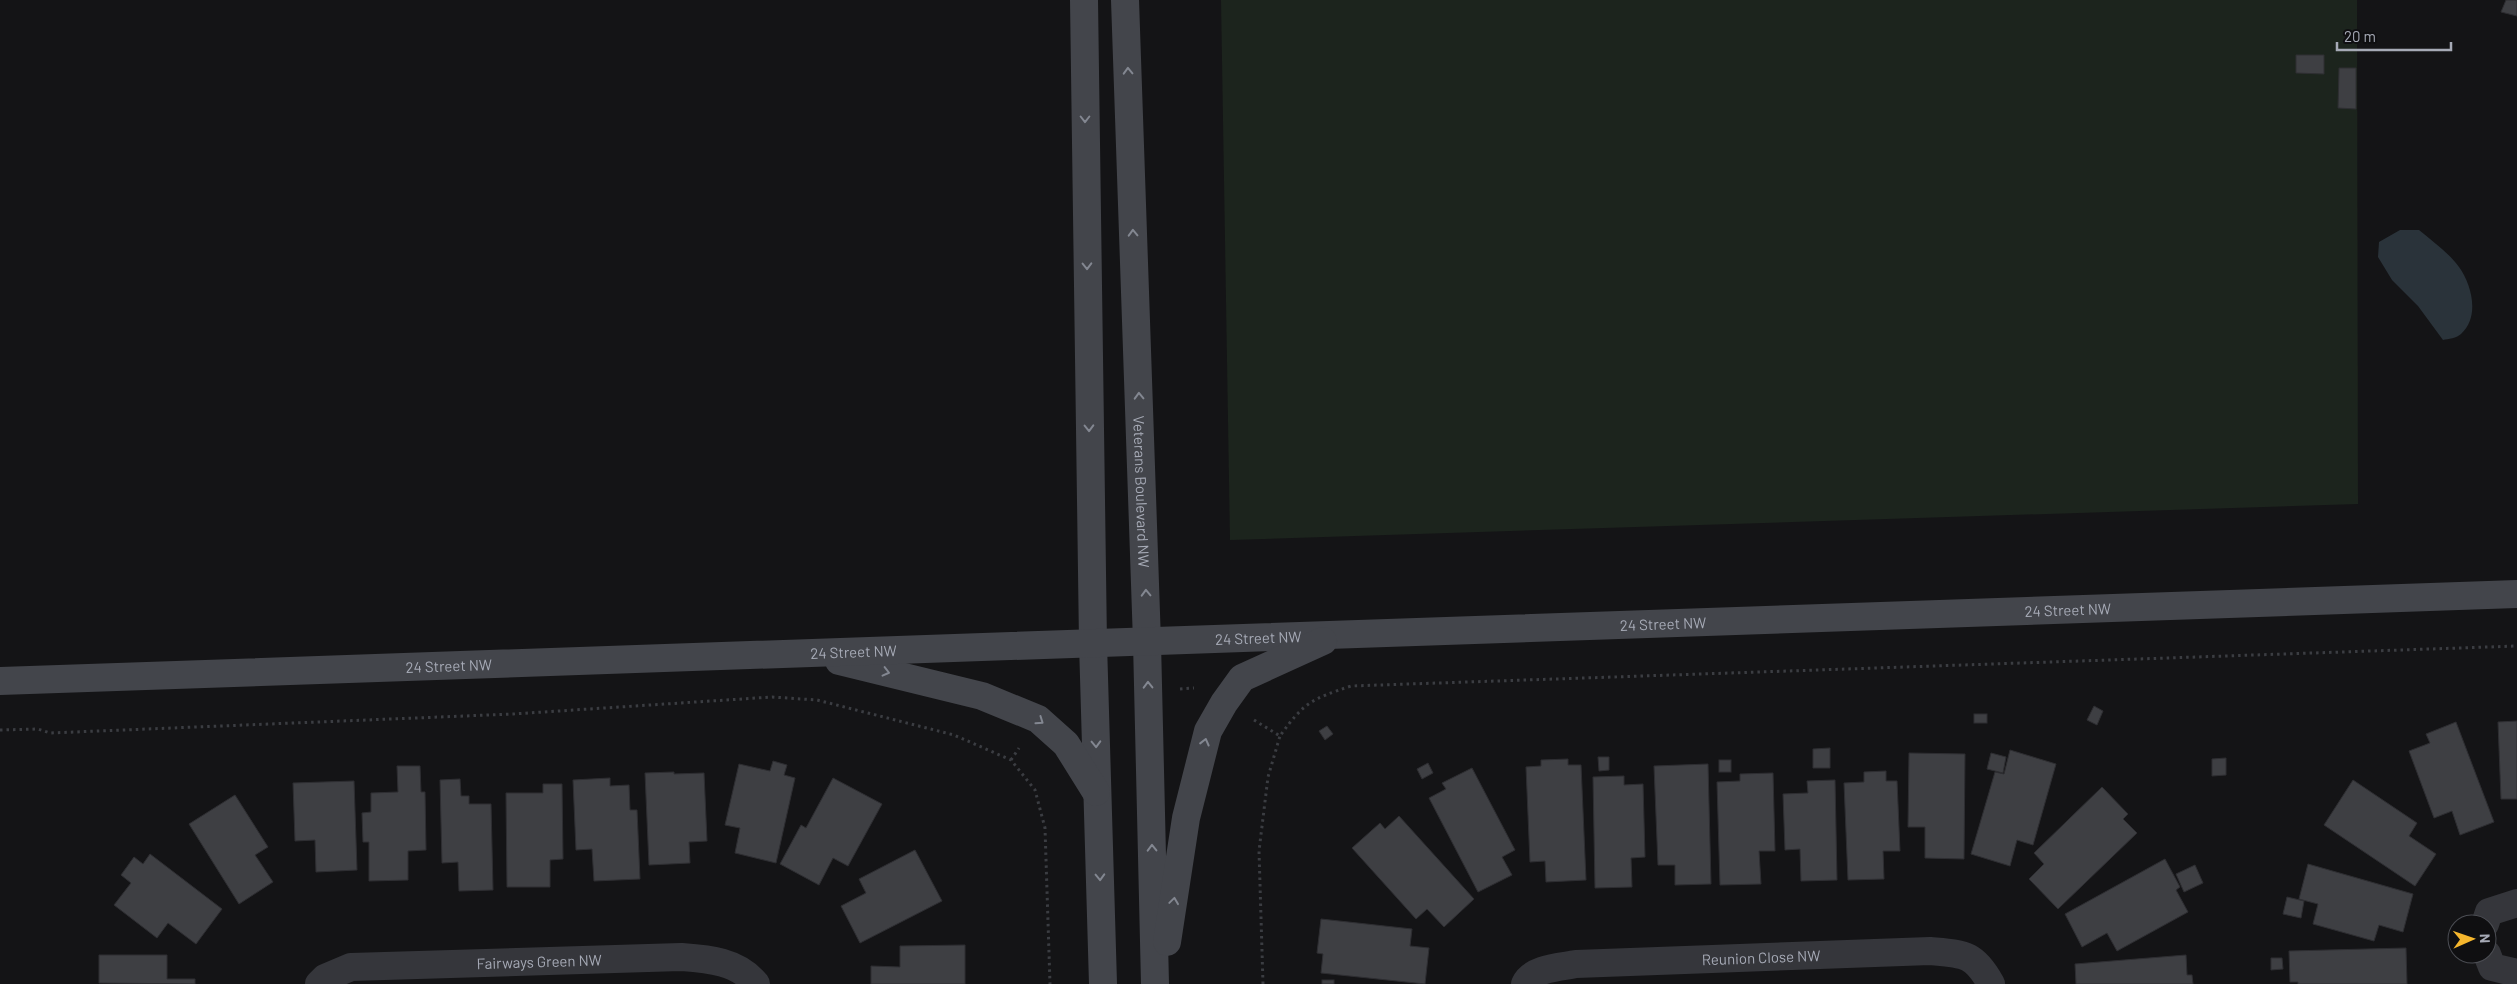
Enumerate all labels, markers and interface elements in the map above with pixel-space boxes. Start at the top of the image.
scale bar [2337,20,2451,52]
text: 20 m [2344,27,2376,45]
one-way arrow [1122,67,1133,75]
one-way arrow [1080,115,1090,123]
one-way arrow [1128,229,1139,237]
one-way arrow [1082,262,1092,270]
one-way arrow [1134,392,1144,400]
street label: Veterans Boulevard NW [1130,415,1153,568]
one-way arrow [1084,425,1094,433]
one-way arrow [1140,589,1151,597]
street label: 24 Street NW [2024,599,2111,620]
street label: 24 Street NW [1619,613,1707,634]
street label: 24 Street NW [1215,627,1302,648]
street label: 24 Street NW [810,641,897,662]
street label: 24 Street NW [405,655,492,676]
one-way arrow [882,666,891,677]
one-way arrow [1143,681,1154,689]
one-way arrow [1034,715,1044,724]
one-way arrow [1200,739,1210,747]
one-way arrow [1091,741,1101,749]
one-way arrow [1147,844,1157,852]
one-way arrow [1094,873,1105,881]
one-way arrow [1168,897,1178,906]
north arrow [2447,914,2497,964]
text: N [2477,934,2494,943]
street label: Reunion Close NW [1701,946,1821,968]
street label: Fairways Green NW [476,950,602,972]

